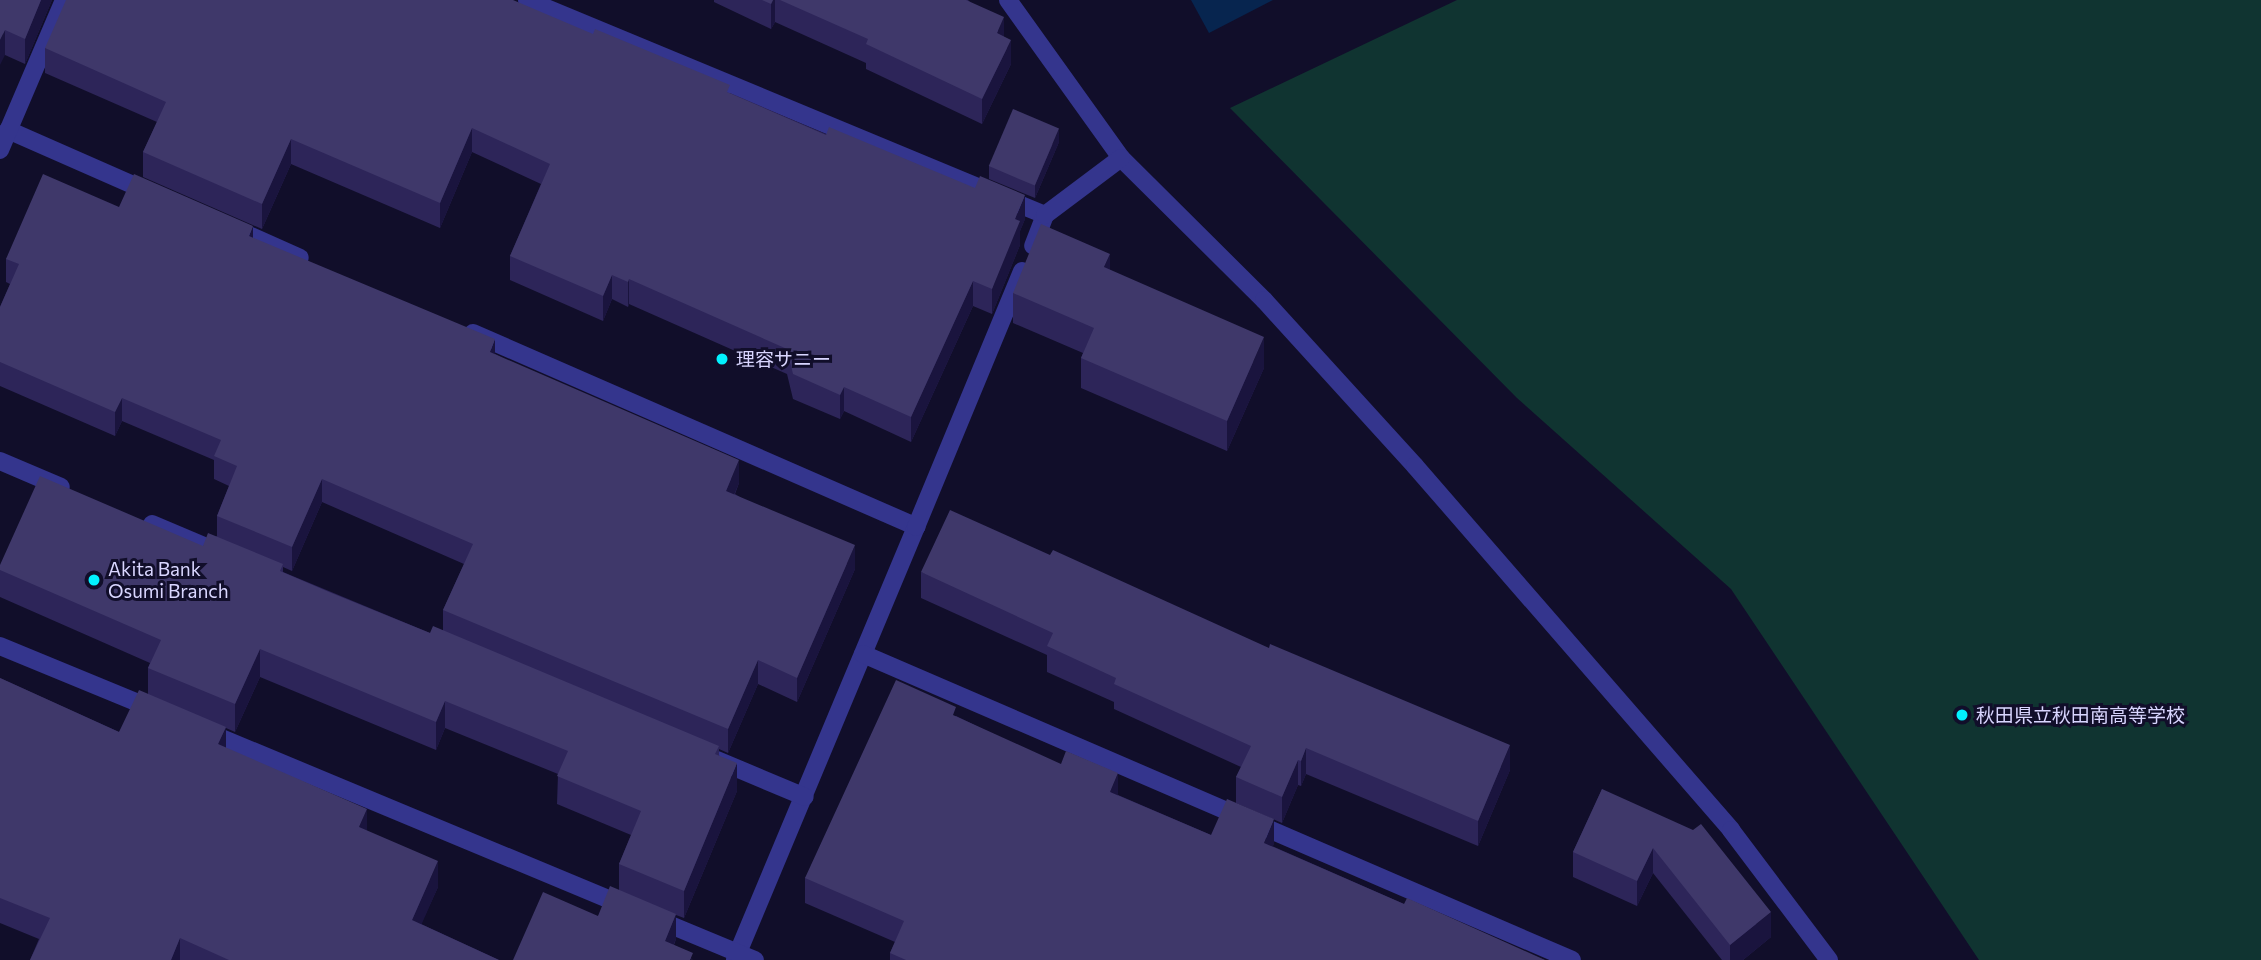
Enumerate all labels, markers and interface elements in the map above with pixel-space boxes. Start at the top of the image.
place label: 理容サニー [736,348,831,370]
marker: 理容サニー [714,351,730,367]
place label: Akita Bank Osumi Branch [108,558,229,602]
marker: Akita Bank Osumi Branch [86,572,102,588]
place label: 秋田県立秋田南高等学校 [1976,704,2185,726]
marker: 秋田県立秋田南高等学校 [1954,707,1970,723]

